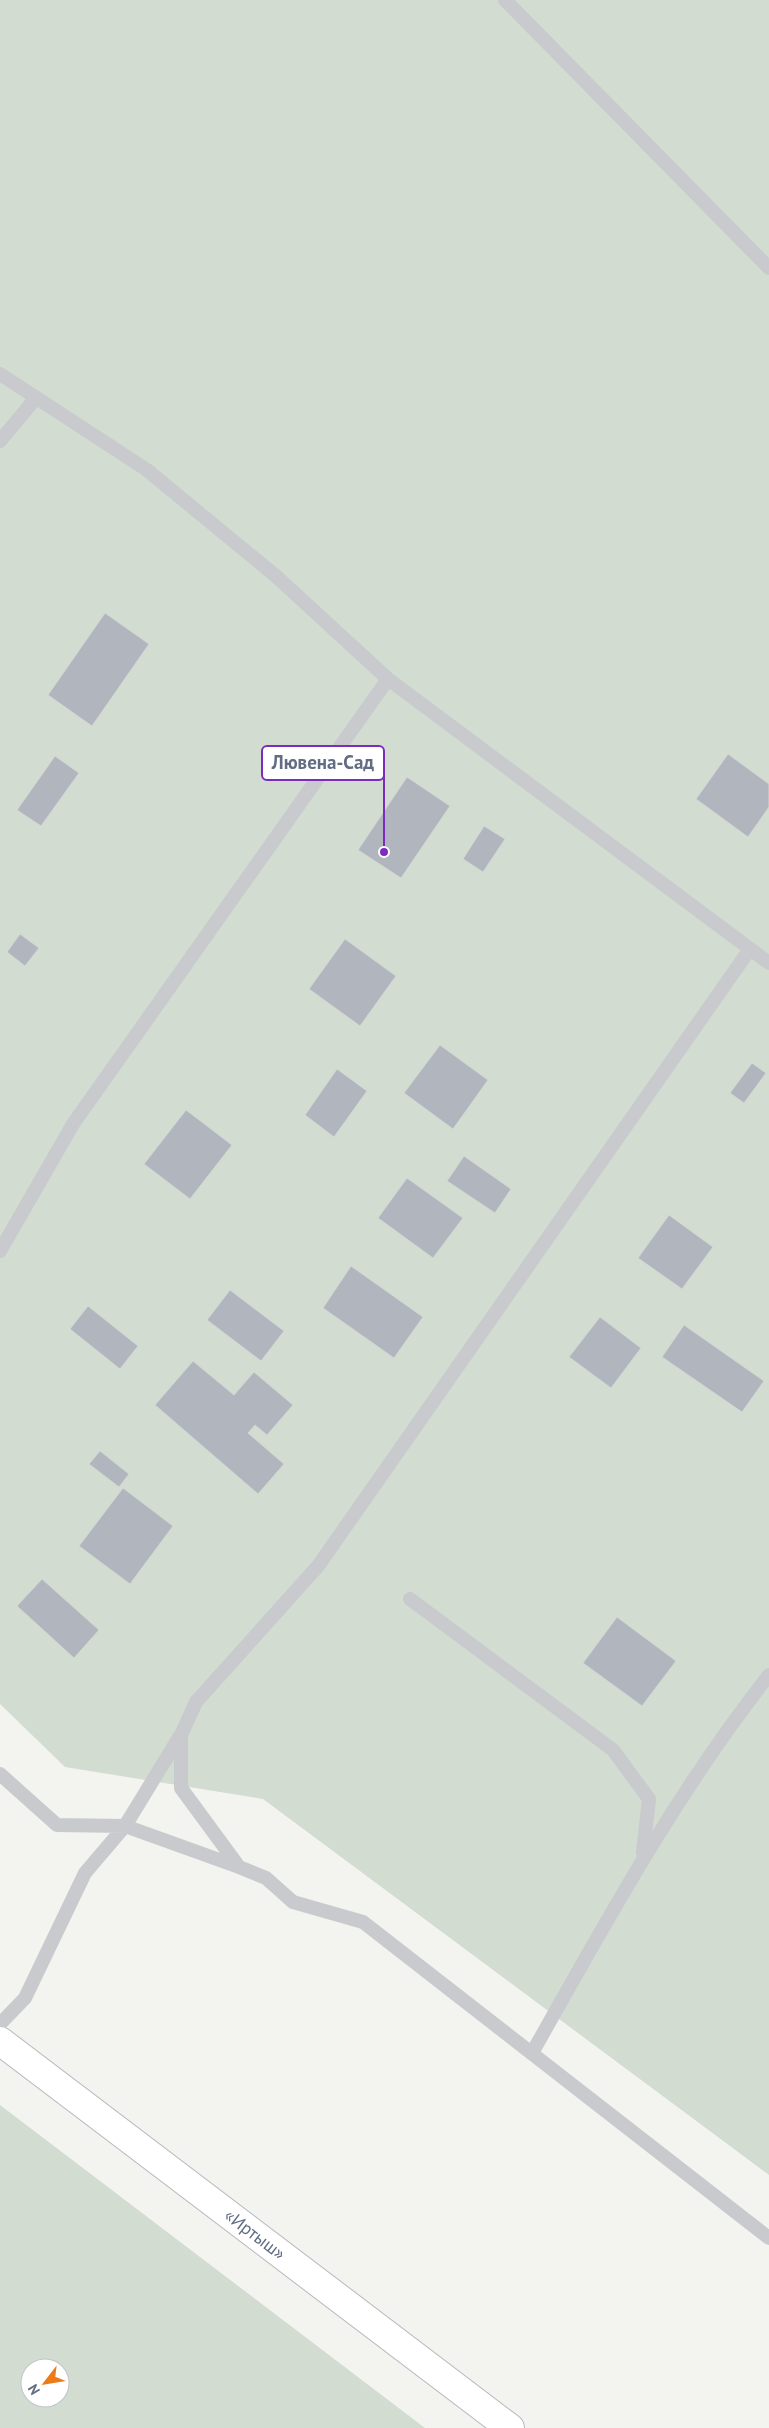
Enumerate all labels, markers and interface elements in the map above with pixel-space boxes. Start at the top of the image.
callout: Лювена-Сад [262,746,384,780]
text: Лювена-Сад [271,750,374,774]
street label: «Иртыш» [220,2203,291,2265]
north arrow [20,2358,70,2408]
text: N [24,2381,44,2398]

